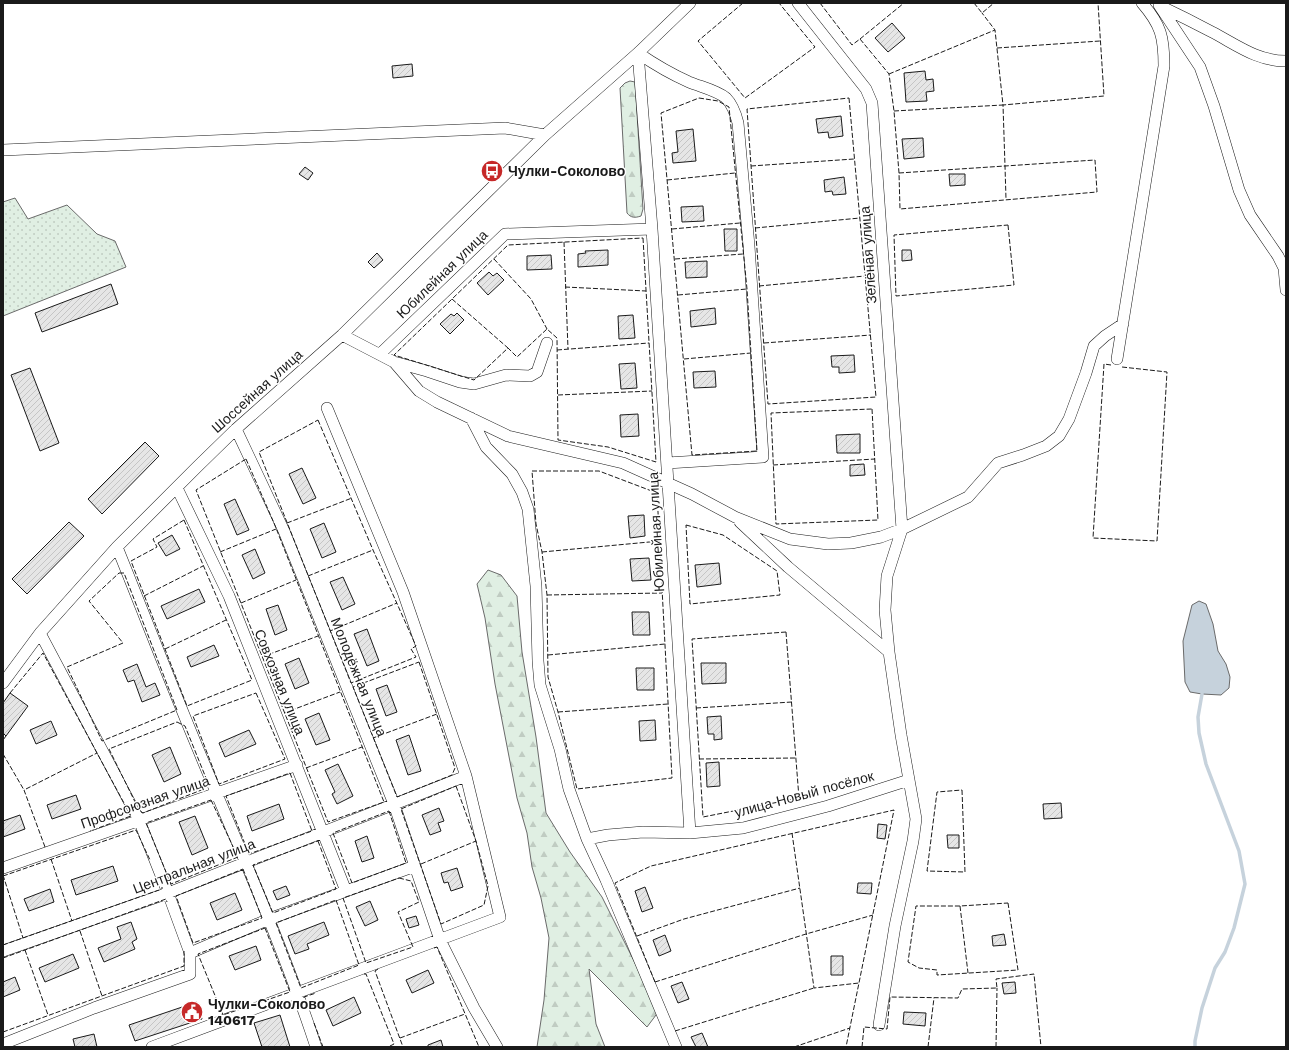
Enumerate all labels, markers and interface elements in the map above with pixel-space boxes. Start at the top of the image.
bus stop icon: Чулки-Соколово [479,158,505,184]
place label: Чулки-Соколово [508,163,625,179]
street label: Зелёная улица [857,205,879,304]
street label: Юбилейная улица [393,226,491,321]
street label: Шоссейная улица [208,346,306,436]
street label: Юбилейная улица [645,471,667,592]
street label: Молодёжная улица [328,615,390,739]
street label: Совхозная улица [251,627,309,737]
street label: улица Новый посёлок [733,767,876,820]
street label: Профсоюзная улица [78,772,212,832]
street label: Центральная улица [131,835,258,897]
place label: Чулки-Соколово 140617 [208,996,325,1028]
public building icon: Чулки-Соколово 140617 [179,999,205,1025]

